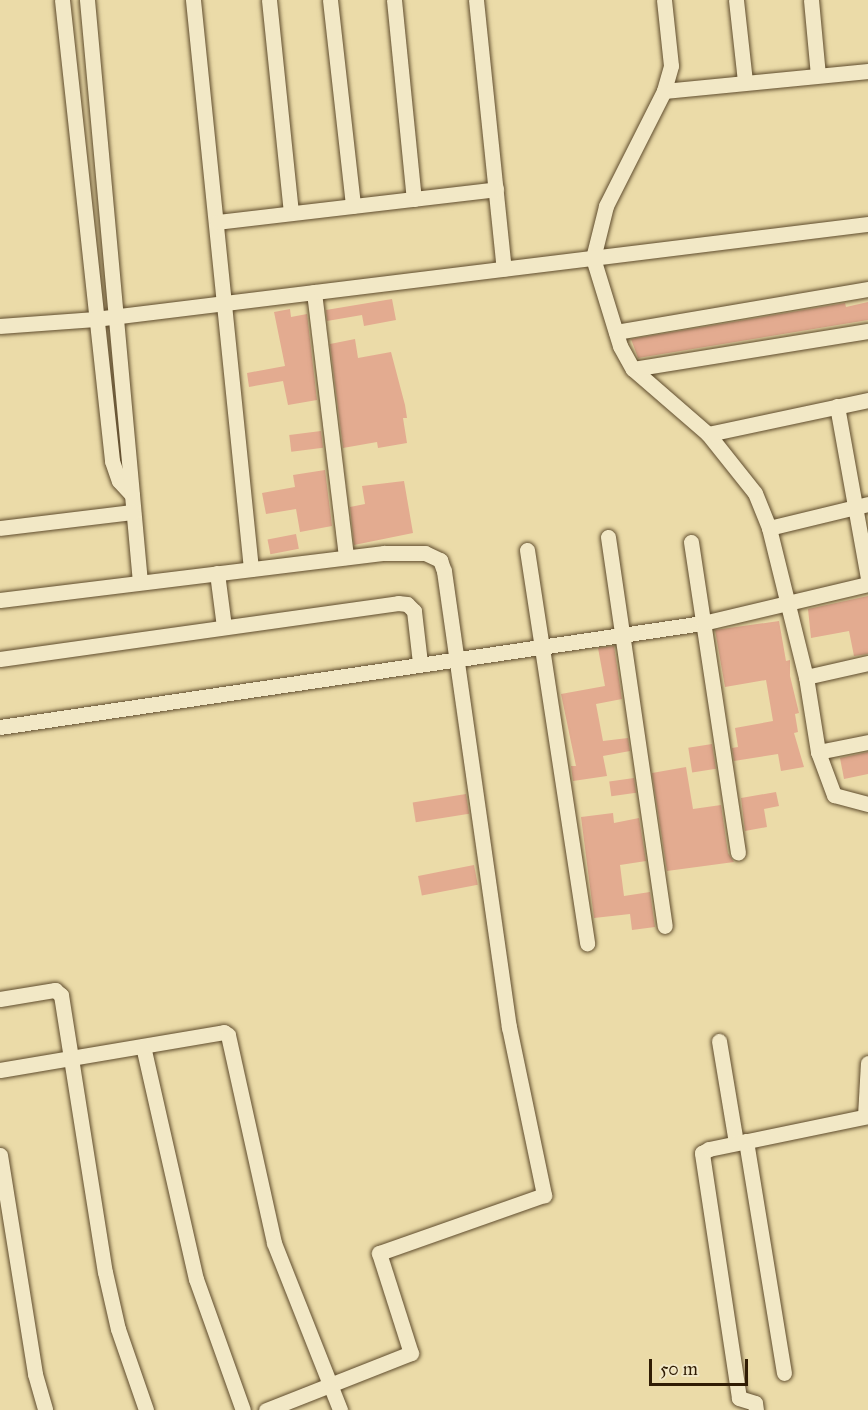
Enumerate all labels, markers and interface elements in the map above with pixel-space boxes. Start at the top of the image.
scale bar [652,1347,751,1385]
text: 50 m [660,1358,698,1380]

